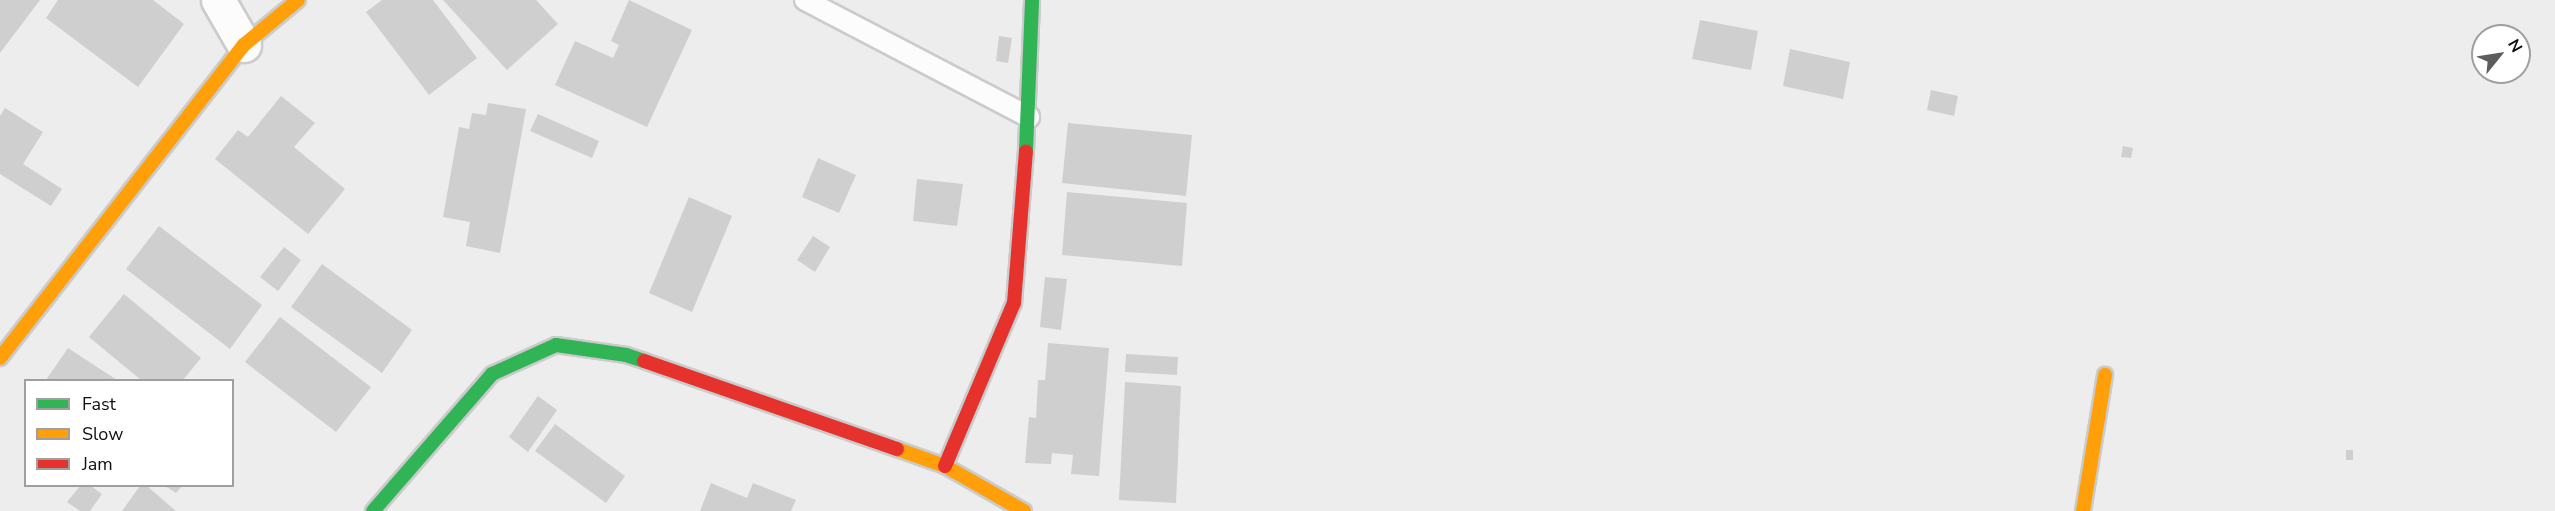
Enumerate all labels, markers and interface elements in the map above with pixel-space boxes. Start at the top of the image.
north arrow [2471,24,2531,84]
text: N [2502,35,2527,57]
legend [24,379,234,487]
text: Fast [82,392,116,416]
text: Slow [82,422,123,446]
text: Jam [82,452,113,476]

